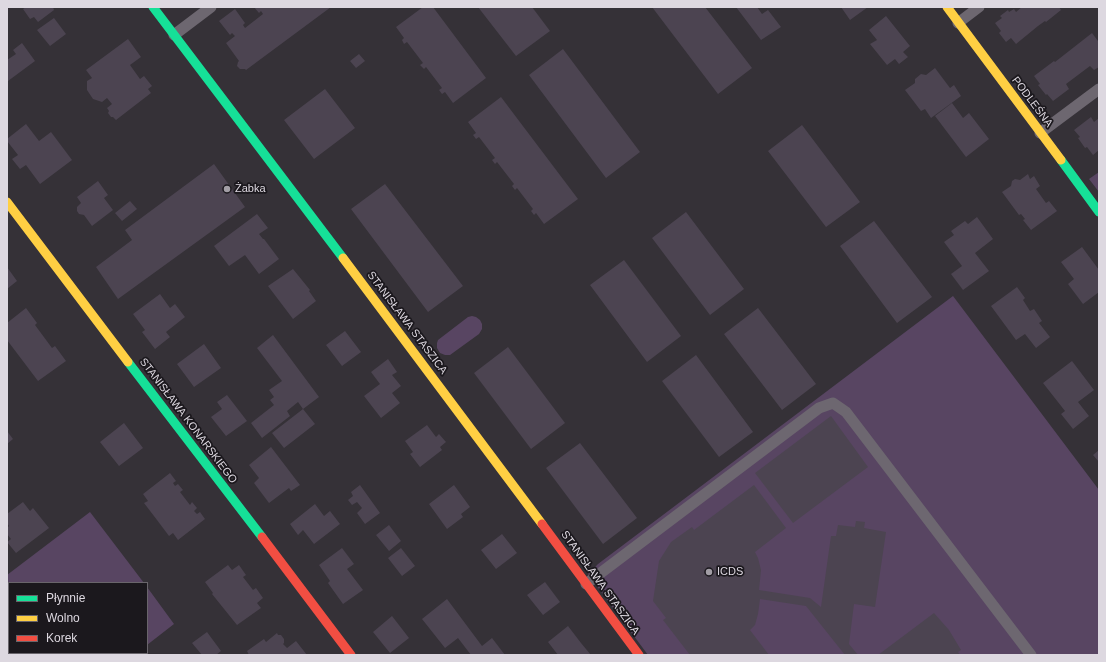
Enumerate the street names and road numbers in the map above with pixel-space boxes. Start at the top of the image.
street label: PODLEŚNA [1009,74,1055,130]
street label: STANISŁAWA STASZICA [364,269,450,377]
street label: STANISŁAWA KONARSKIEGO [137,356,239,486]
street label: STANISŁAWA STASZICA [558,528,642,638]

